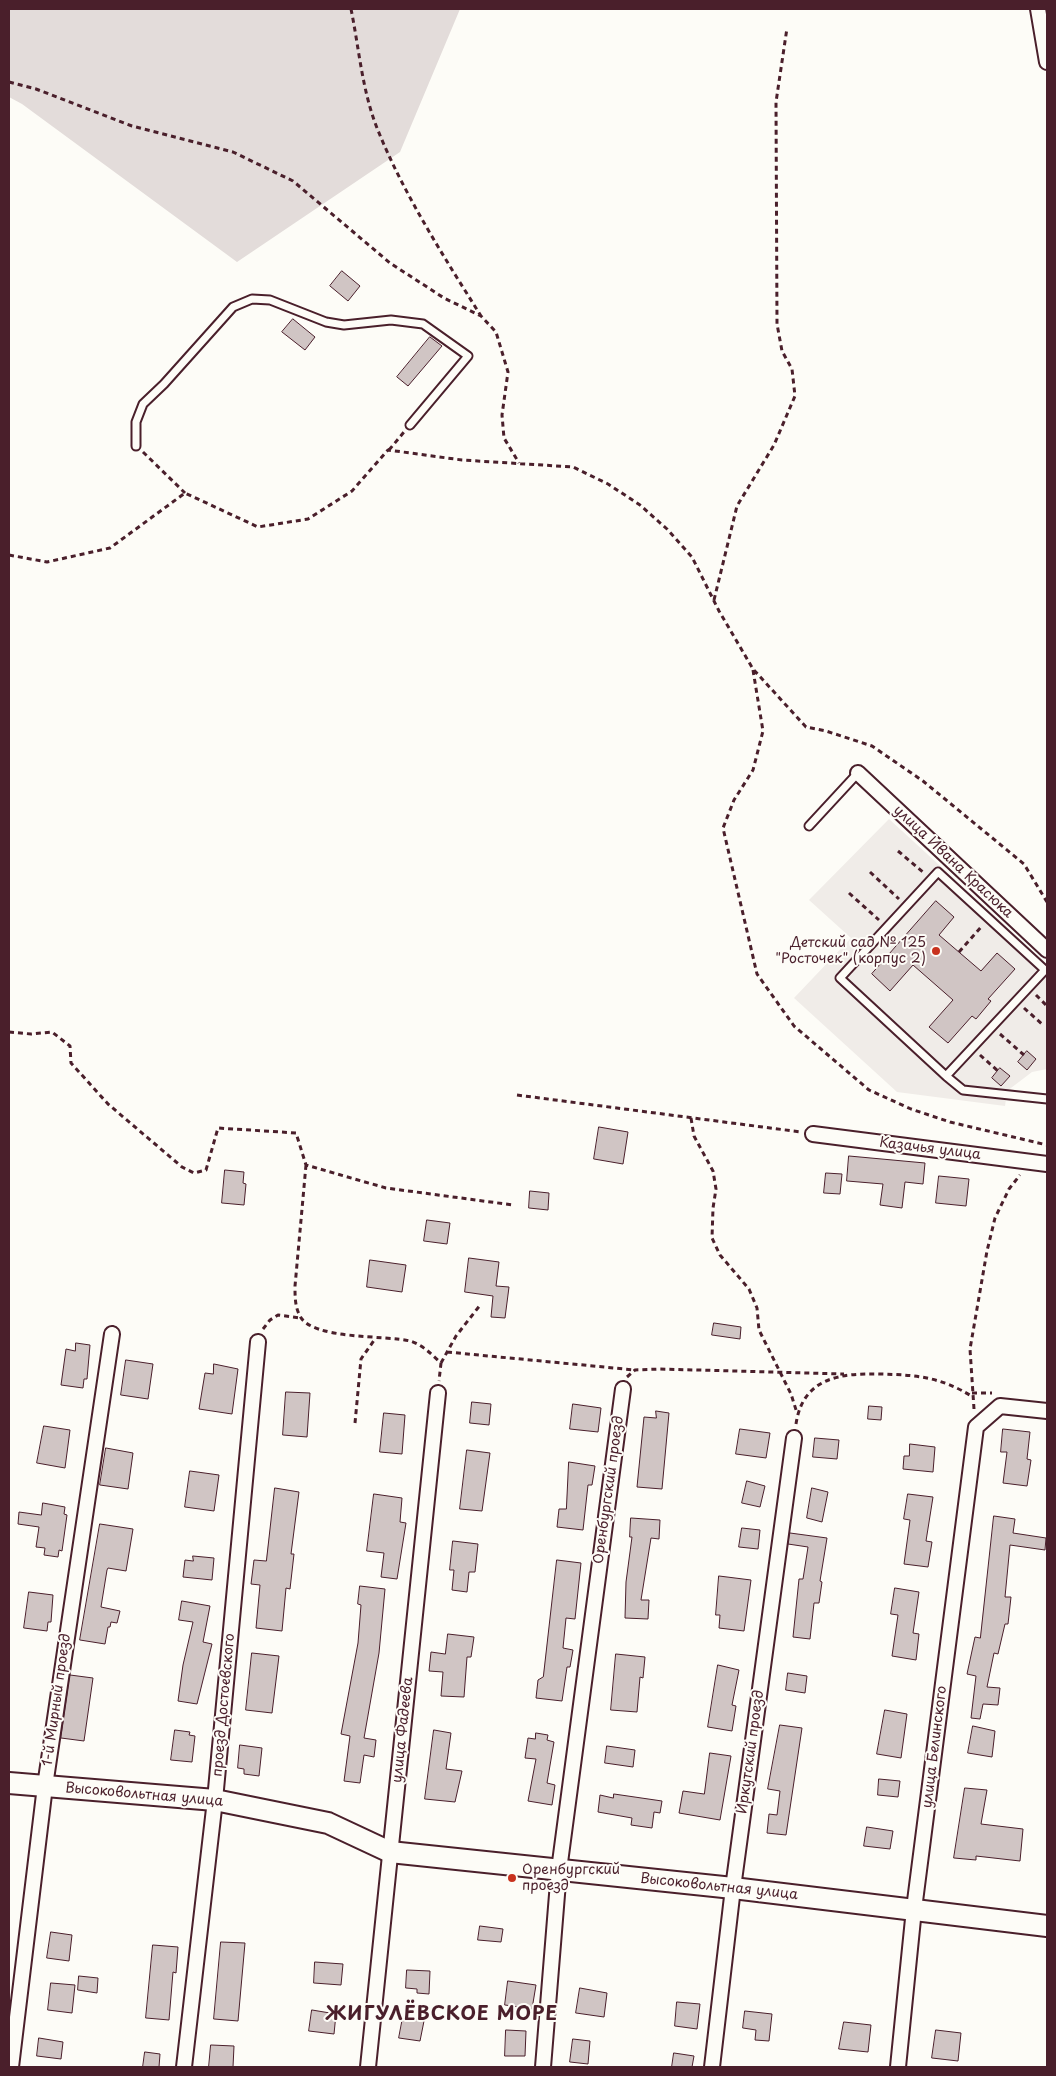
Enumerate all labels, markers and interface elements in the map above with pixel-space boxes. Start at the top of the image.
street label: улица Ивана Красюка [890,802,1016,922]
place label: Детский сад № 125 "Росточек" (корпус 2) [775,935,926,968]
marker: Детский сад № 125 "Росточек" (корпус 2) [930,945,942,957]
street label: Казачья улица [878,1134,982,1164]
street label: Оренбургский проезд [590,1415,628,1565]
street label: 1-й Мирный проезд [39,1633,75,1767]
street label: проезд Достоевского [209,1633,239,1777]
street label: улица Фадеева [389,1676,417,1784]
street label: улица Белинского [919,1685,951,1809]
street label: Иркутский проезд [734,1689,768,1815]
street label: Высоковольтная улица [64,1780,224,1810]
place label: Оренбургский проезд [522,1862,620,1894]
street label: Высоковольтная улица [639,1870,799,1904]
marker: Оренбургский проезд [506,1872,518,1884]
district label: ЖИГУЛЁВСКОЕ МОРЕ [324,2004,560,2026]

